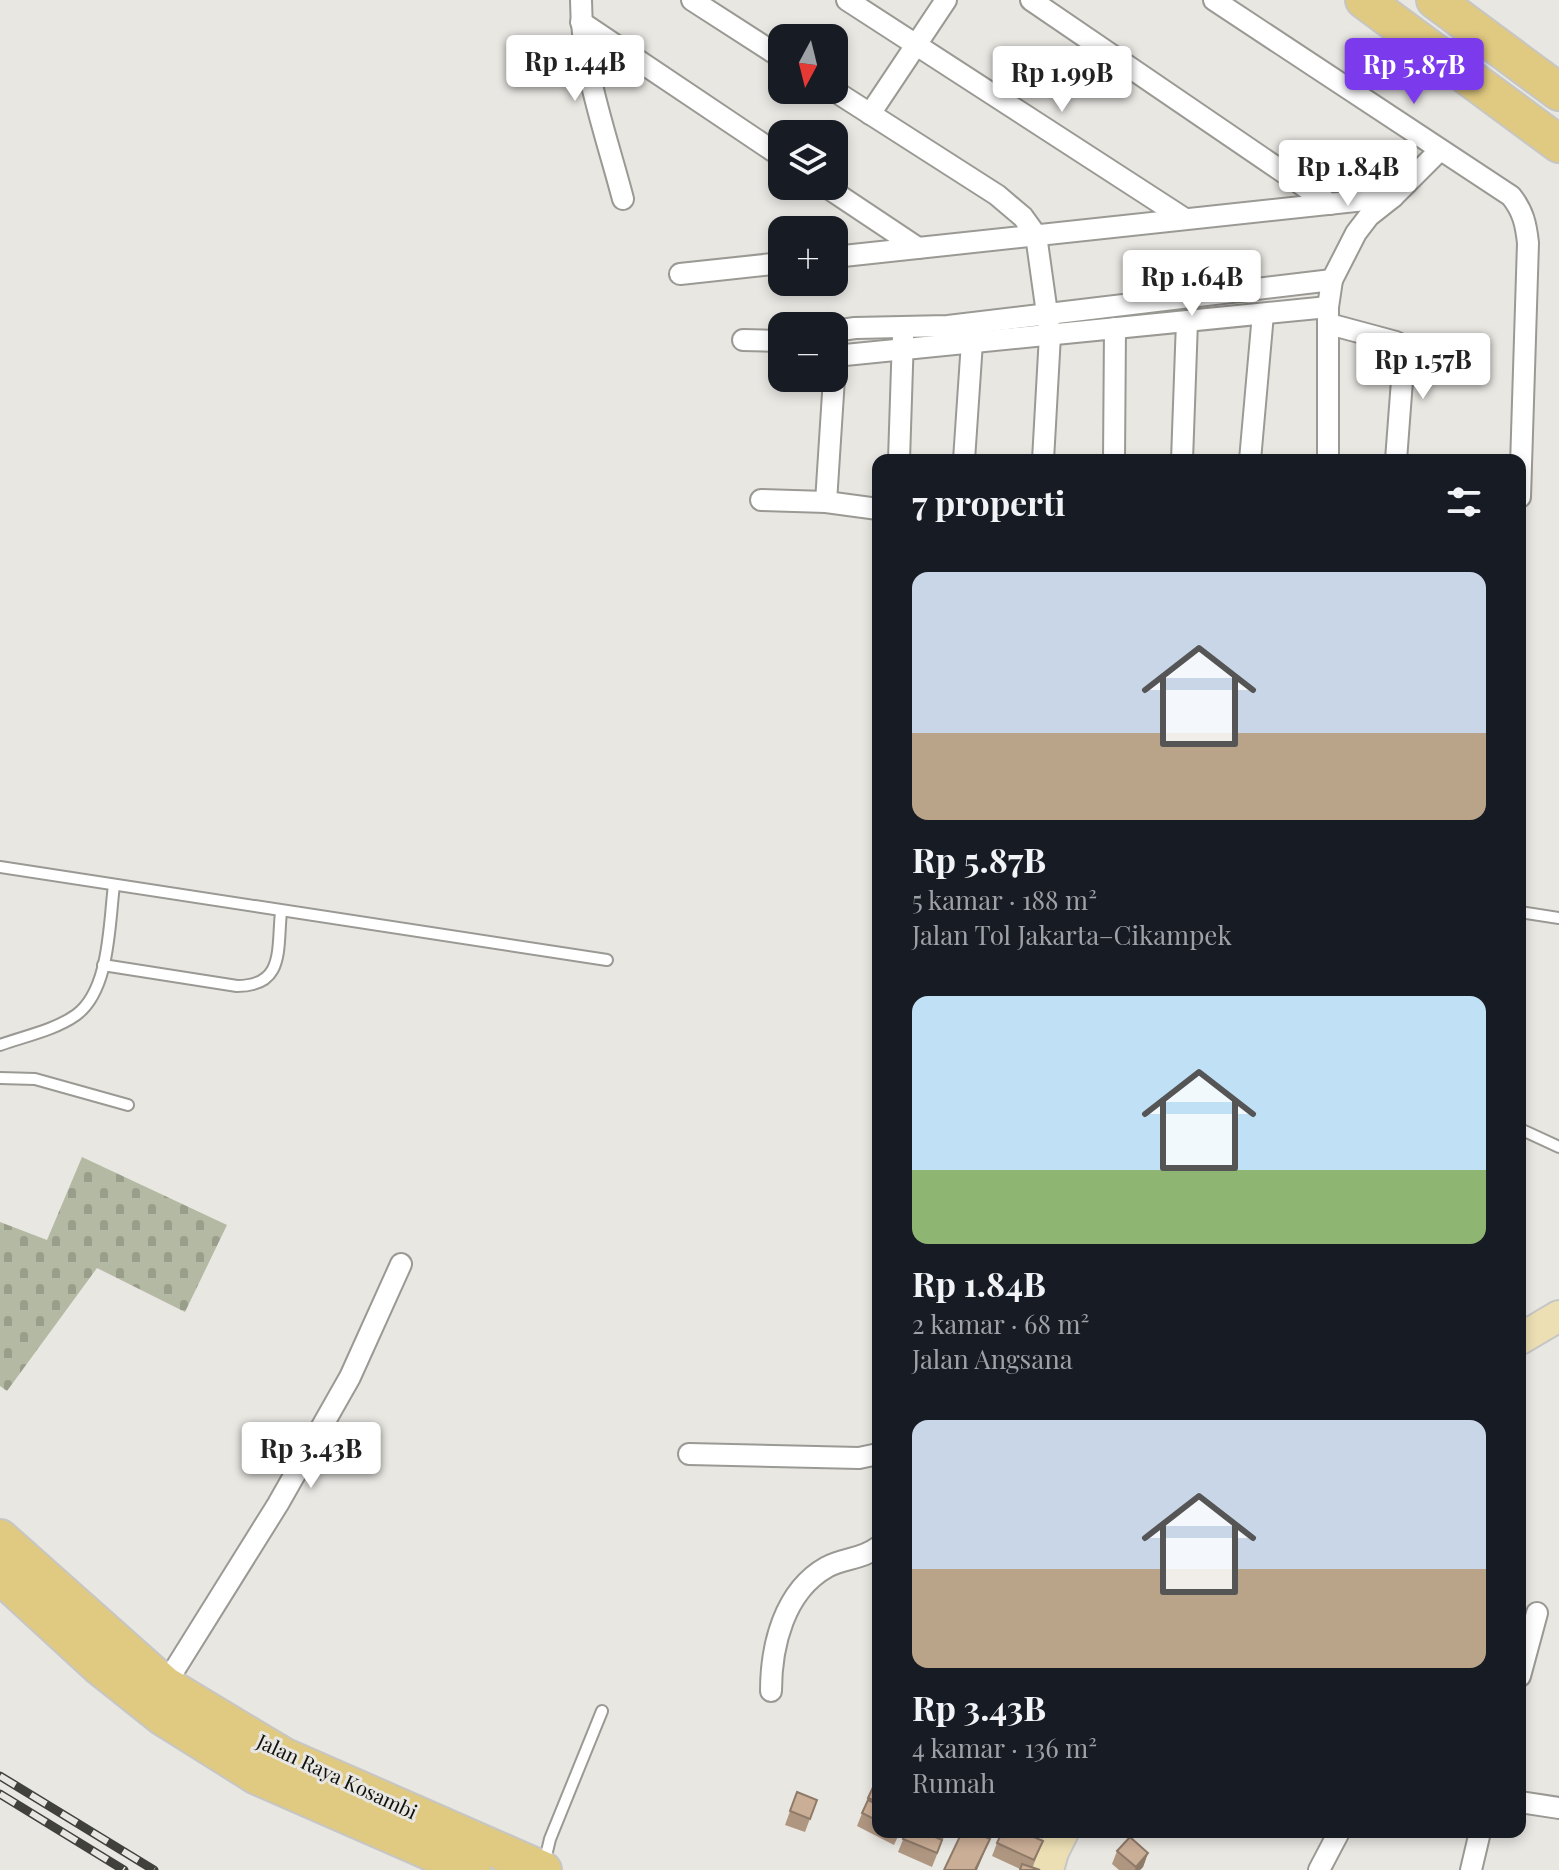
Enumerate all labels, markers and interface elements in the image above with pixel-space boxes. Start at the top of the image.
north arrow [768,24,848,104]
map controls [768,24,848,392]
pin: Rp 1.44B [492,35,658,103]
pin: Rp 5.87B [1331,38,1497,106]
text: Rp 1.44B [524,43,626,78]
pin: Rp 1.99B [979,46,1145,114]
text: Rp 5.87B [1363,46,1465,81]
text: Rp 1.99B [1011,54,1113,89]
button: layers [768,120,848,200]
pin: Rp 1.84B [1265,140,1431,208]
text: Rp 1.84B [1297,148,1399,183]
button: + [768,216,848,296]
pin: Rp 1.64B [1109,250,1275,318]
text: Rp 1.64B [1141,258,1243,293]
button: − [768,312,848,392]
pin: Rp 1.57B [1340,333,1506,401]
text: Rp 1.57B [1374,341,1472,376]
text: 7 properti [912,479,1066,525]
icon: filters [1442,480,1486,524]
icon: home [1127,624,1271,768]
text: Rp 5.87B [912,836,1046,882]
text: 5 kamar · 188 m² [912,882,1097,917]
text: Jalan Tol Jakarta–Cikampek [912,917,1232,952]
icon: home [1127,1048,1271,1192]
text: Rp 1.84B [912,1260,1046,1306]
text: 2 kamar · 68 m² [912,1306,1089,1341]
text: Jalan Angsana [912,1341,1073,1376]
pin: Rp 3.43B [228,1422,394,1490]
text: Rp 3.43B [260,1430,362,1465]
icon: home [1127,1472,1271,1616]
text: Rp 3.43B [912,1684,1046,1730]
street label: Jalan Raya Kosambi [252,1726,422,1825]
text: 4 kamar · 136 m² [912,1730,1097,1765]
text: Rumah [912,1765,995,1800]

